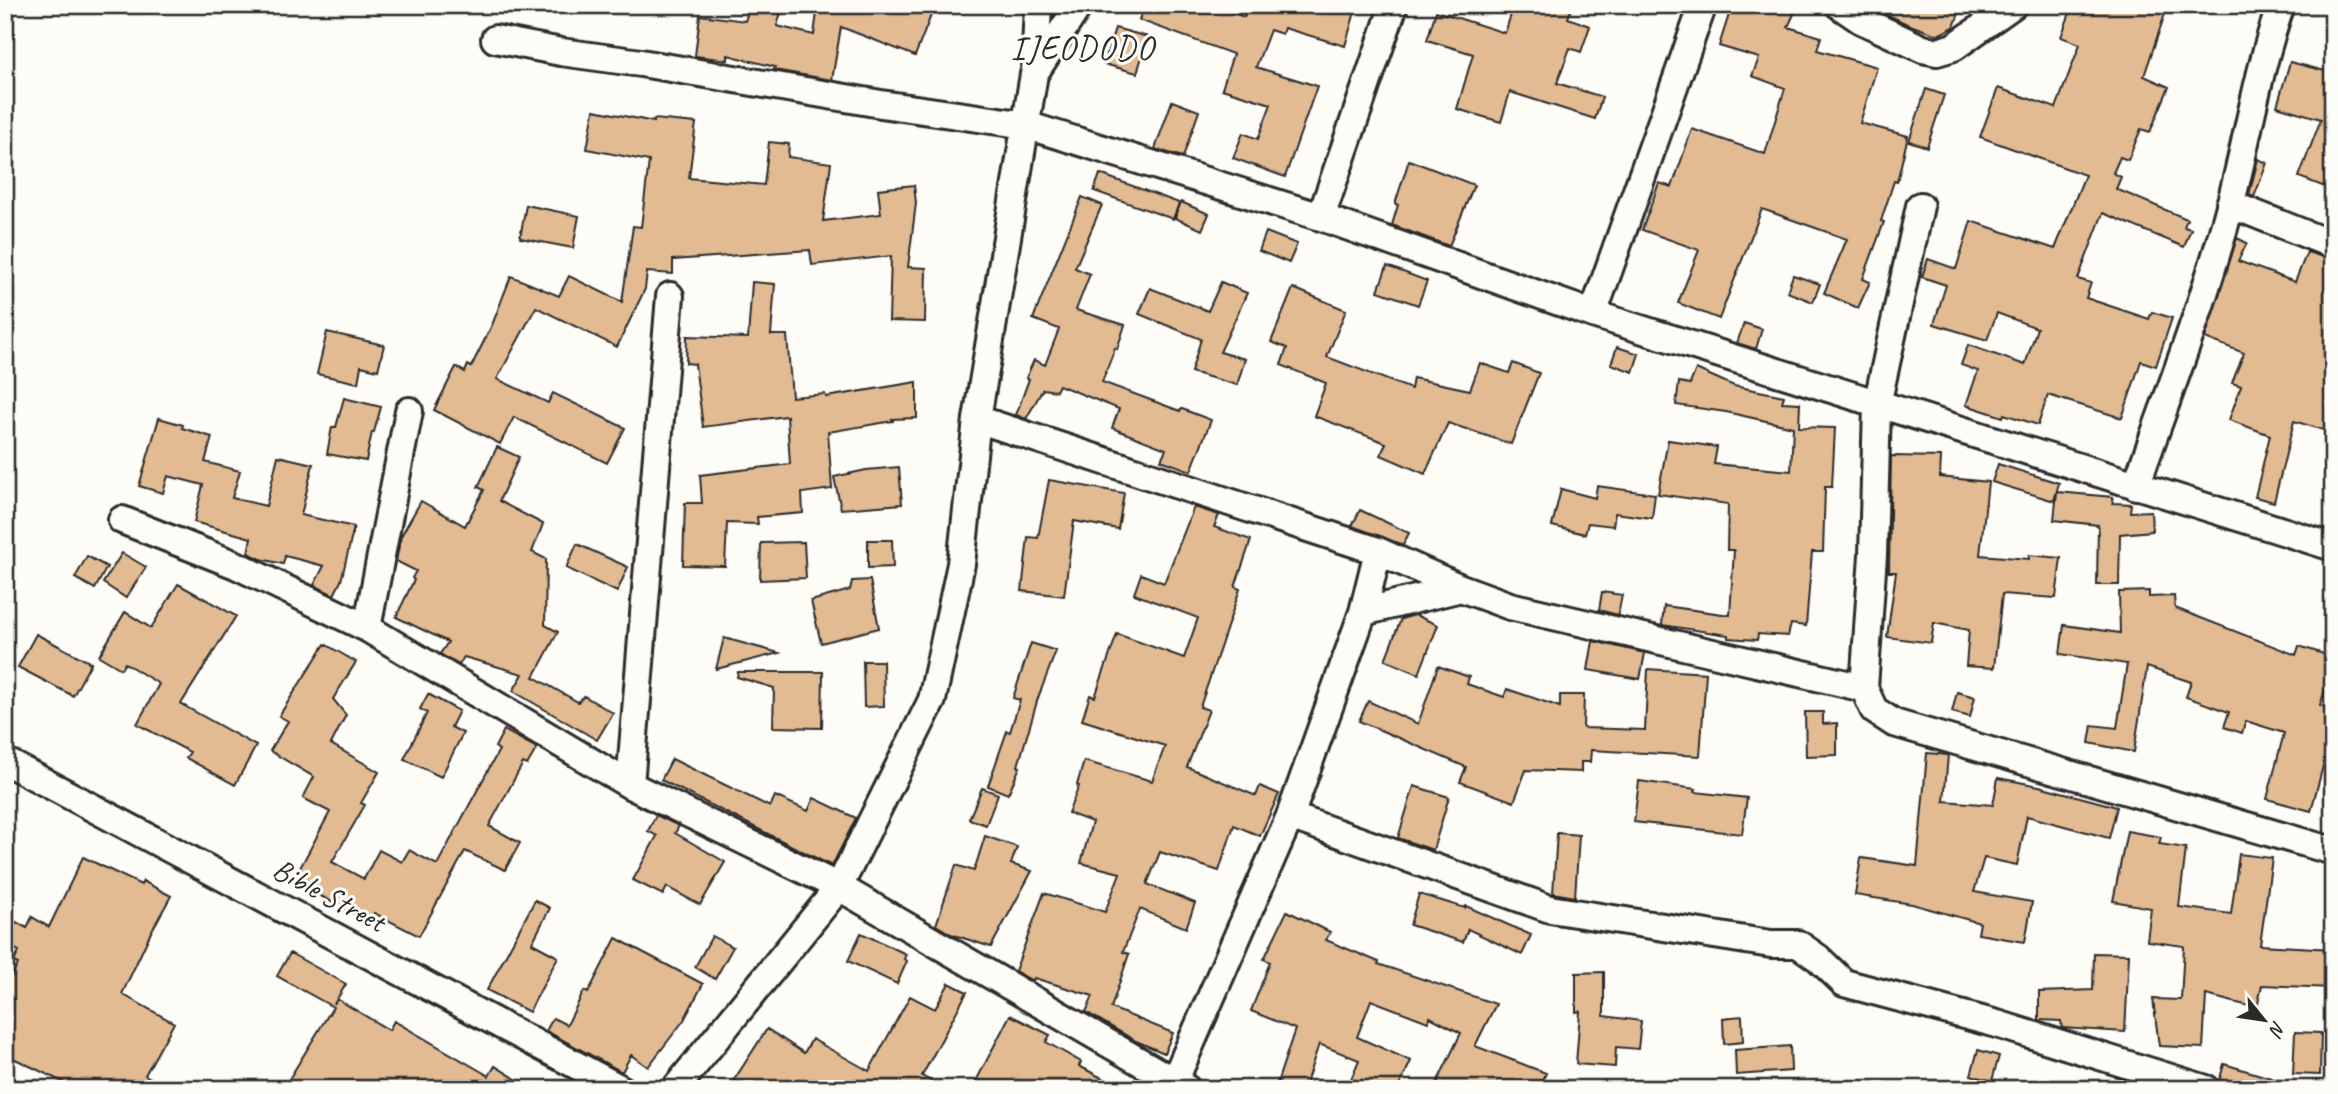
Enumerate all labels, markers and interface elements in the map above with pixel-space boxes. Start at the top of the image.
district label: IJEODODO [1011,27,1157,69]
street label: Bible Street [266,850,394,942]
north arrow [2230,986,2300,1056]
text: N [2263,1017,2291,1042]

